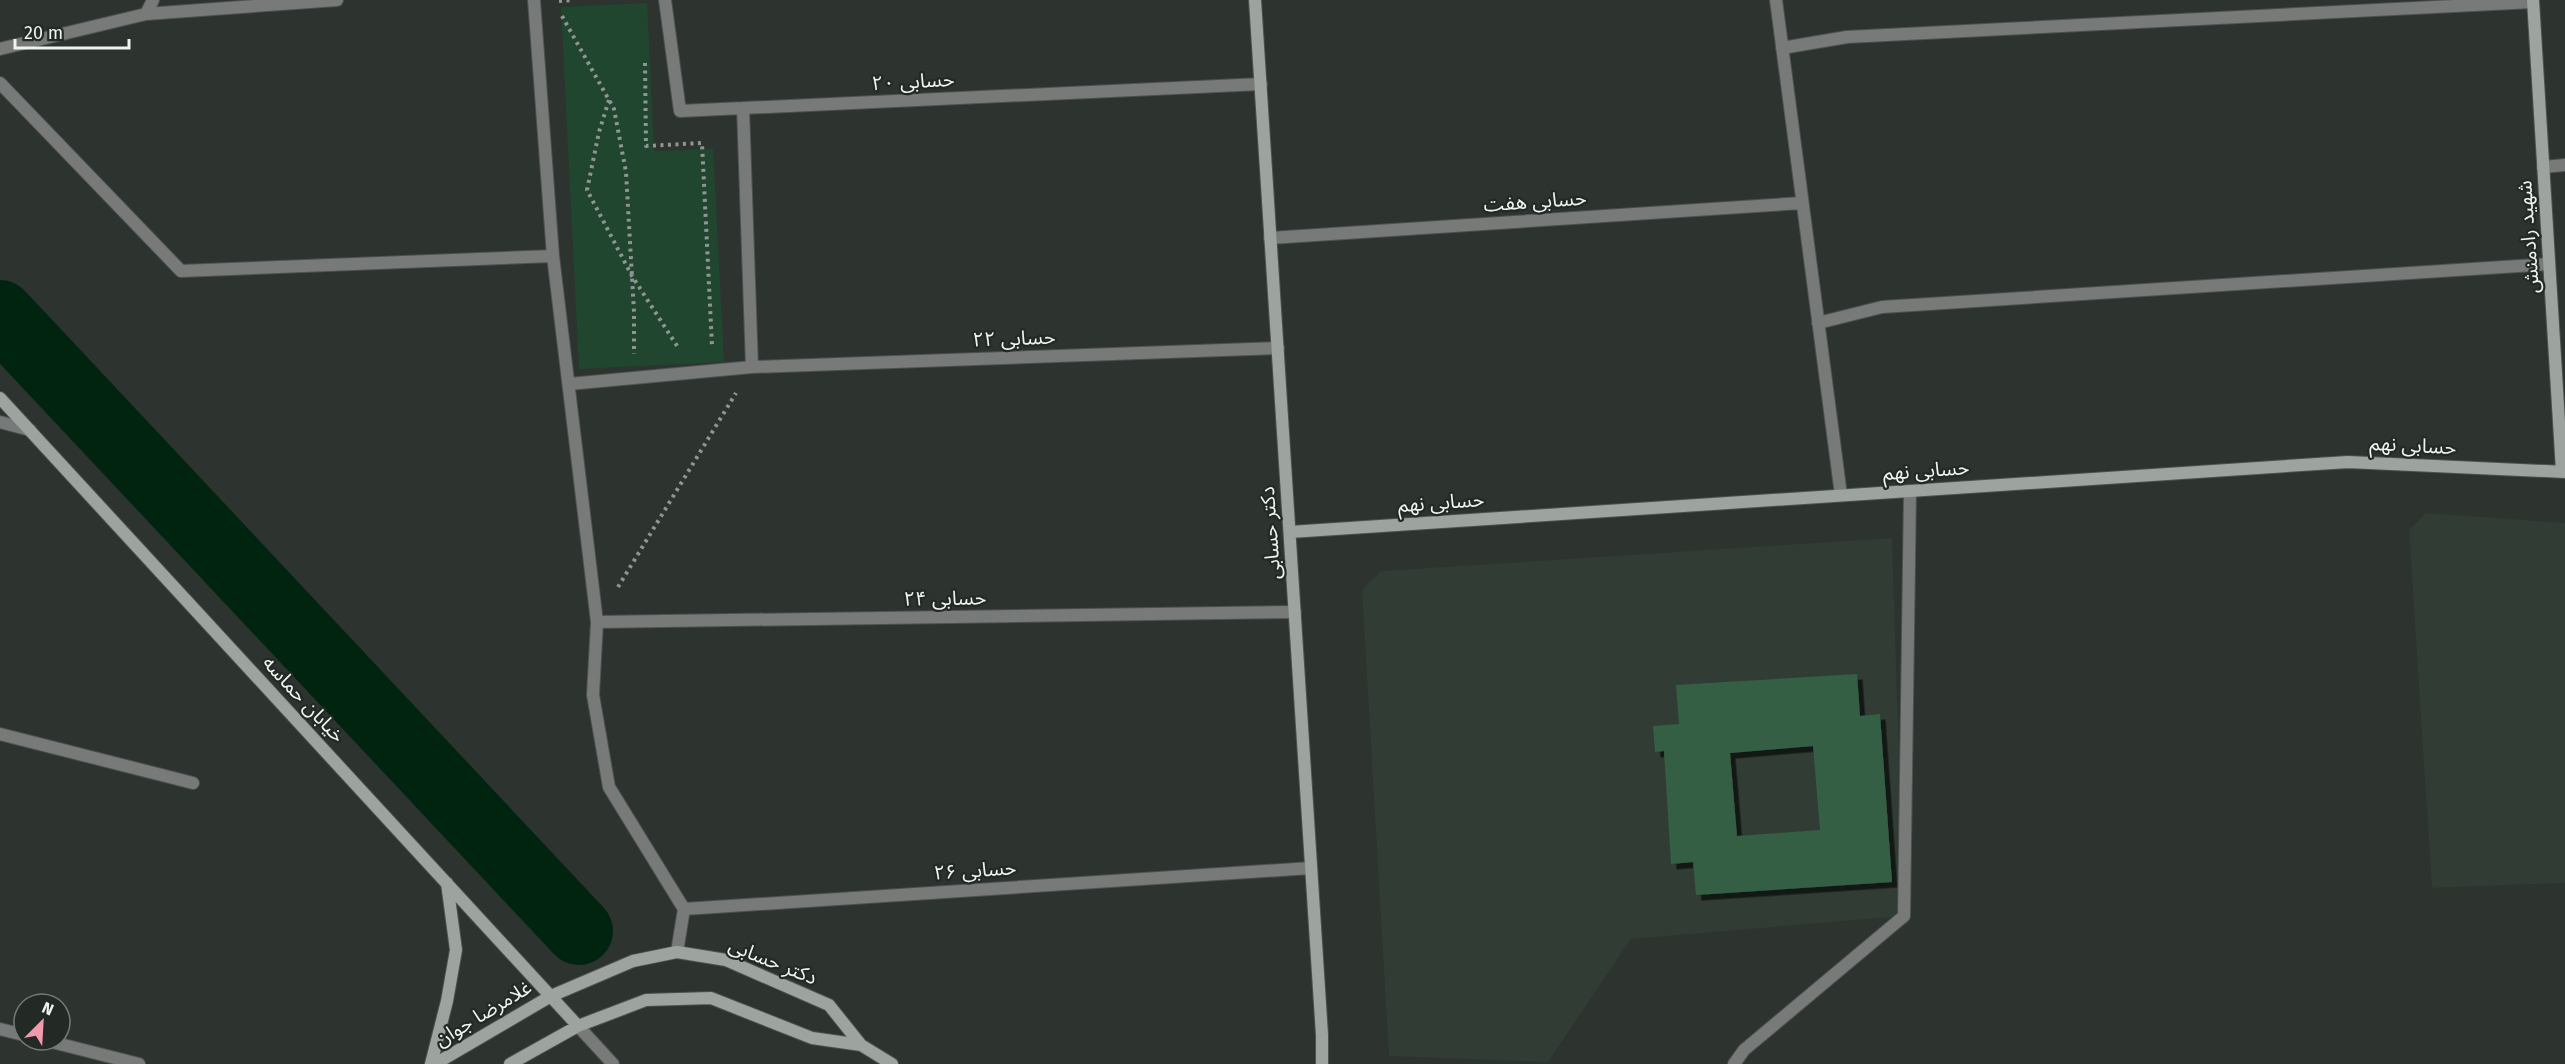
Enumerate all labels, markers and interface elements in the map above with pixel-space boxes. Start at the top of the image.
scale bar [15,12,129,50]
text: 20 m [24,22,63,44]
street label: حسابی ۲۰ [871,67,955,95]
street label: شهید رادمنش [2512,180,2544,294]
street label: حسابی هفت [1483,185,1587,217]
street label: حسابی ۲۲ [972,325,1056,351]
street label: حسابی نهم [2369,431,2457,462]
street label: حسابی نهم [1882,455,1970,488]
street label: دکتر حسابی [1255,486,1285,580]
street label: حسابی نهم [1397,487,1485,520]
street label: حسابی ۲۴ [903,585,987,611]
street label: خیابان حماسه [258,651,350,747]
street label: حسابی ۲۶ [933,855,1017,885]
street label: دکتر حسابی [725,932,821,990]
street label: غلامرضا جوان [430,975,536,1051]
north arrow [12,992,72,1052]
text: N [39,998,57,1020]

